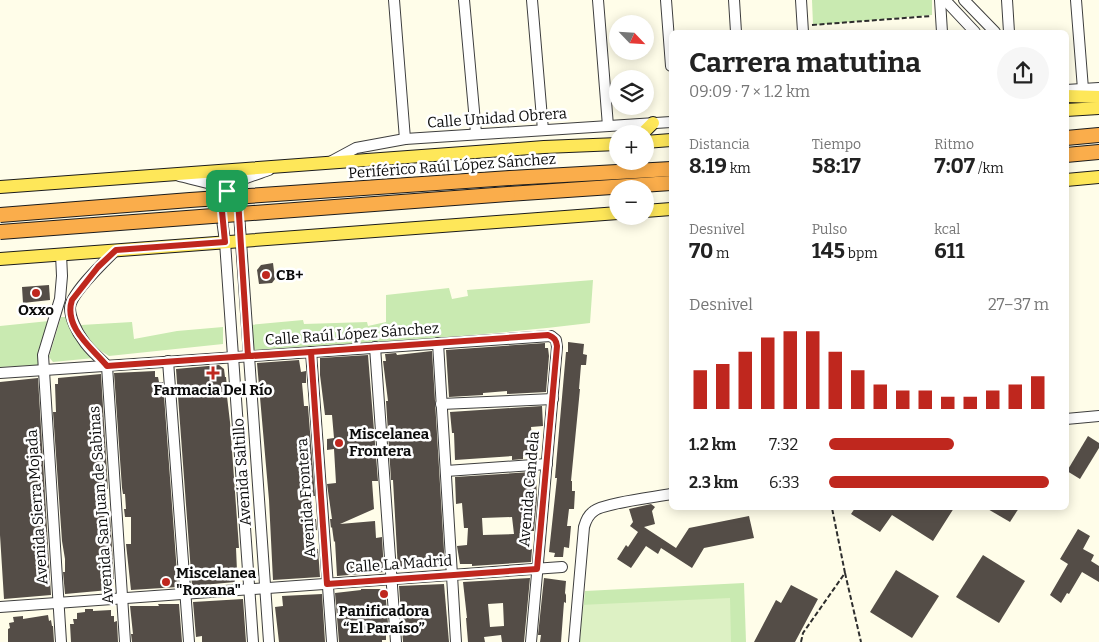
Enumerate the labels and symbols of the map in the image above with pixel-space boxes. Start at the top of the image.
north arrow [609,15,654,60]
street label: Calle Unidad Obrera [427,104,567,132]
street label: Periférico Raúl López Sánchez [348,150,556,182]
pin [206,170,248,212]
place label: CB+ [276,266,303,284]
marker: CB+ [260,269,272,281]
marker: Oxxo [30,287,42,299]
place label: Oxxo [18,301,54,319]
street label: Calle Raúl López Sánchez [264,319,440,349]
marker: Farmacia Del Río [207,367,219,379]
place label: Farmacia Del Río [154,381,273,399]
street label: Avenida San Juan de Sabinas [85,405,117,605]
street label: Avenida Saltillo [229,418,255,526]
place label: Miscelanea Frontera [349,425,430,460]
street label: Avenida Sierra Mojada [23,429,51,585]
street label: Avenida Candela [515,430,543,548]
marker: Miscelanea Frontera [333,437,345,449]
street label: Avenida Frontera [293,438,319,558]
street label: Calle La Madrid [345,551,453,577]
place label: Miscelanea "Roxana" [176,564,257,599]
marker: Miscelanea "Roxana" [160,576,172,588]
marker: Panificadora “El Paraíso” [378,588,390,600]
place label: Panificadora “El Paraíso” [339,602,430,637]

